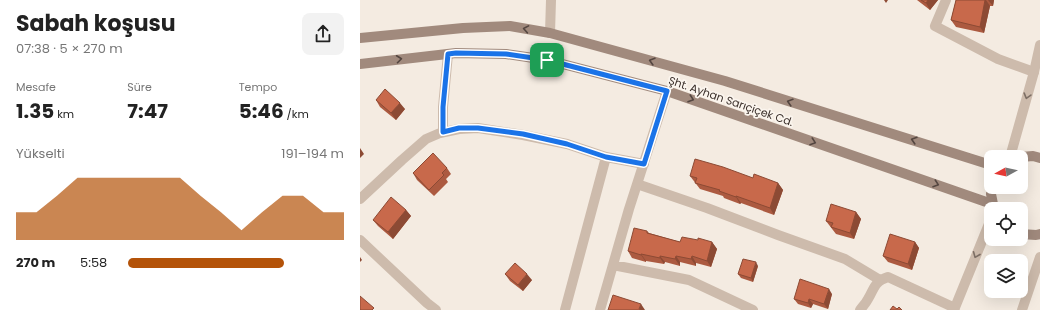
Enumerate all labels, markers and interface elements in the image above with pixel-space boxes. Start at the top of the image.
text: Sabah koşusu [16,8,176,39]
button: share [302,13,344,55]
one-way arrow [523,25,529,34]
text: 07:38 · 5 × 270 m [16,39,123,58]
pin [530,43,564,77]
icon: arrive [536,49,558,71]
one-way arrow [396,55,402,64]
one-way arrow [648,57,655,66]
street label: Şht. Ayhan Sarıçiçek Cd. [666,72,796,130]
text: Mesafe [16,79,56,95]
text: Süre [127,79,152,95]
text: Tempo [239,79,277,95]
one-way arrow [1023,92,1032,99]
one-way arrow [687,94,694,103]
text: 1.35 [16,97,54,125]
text: 7:47 [127,97,168,125]
text: 5:46 [239,97,284,125]
one-way arrow [786,98,793,107]
text: km [54,106,74,122]
text: /km [284,106,309,122]
one-way arrow [810,137,817,145]
one-way arrow [910,137,917,145]
text: Yükselti [16,144,65,163]
text: 191–194 m [281,144,344,163]
north arrow [984,150,1028,194]
map controls [984,150,1028,298]
one-way arrow [933,180,940,188]
button: locate [984,202,1028,246]
one-way arrow [973,252,981,259]
text: 270 m [16,253,55,272]
text: 5:58 [80,253,107,272]
button: layers [984,254,1028,298]

